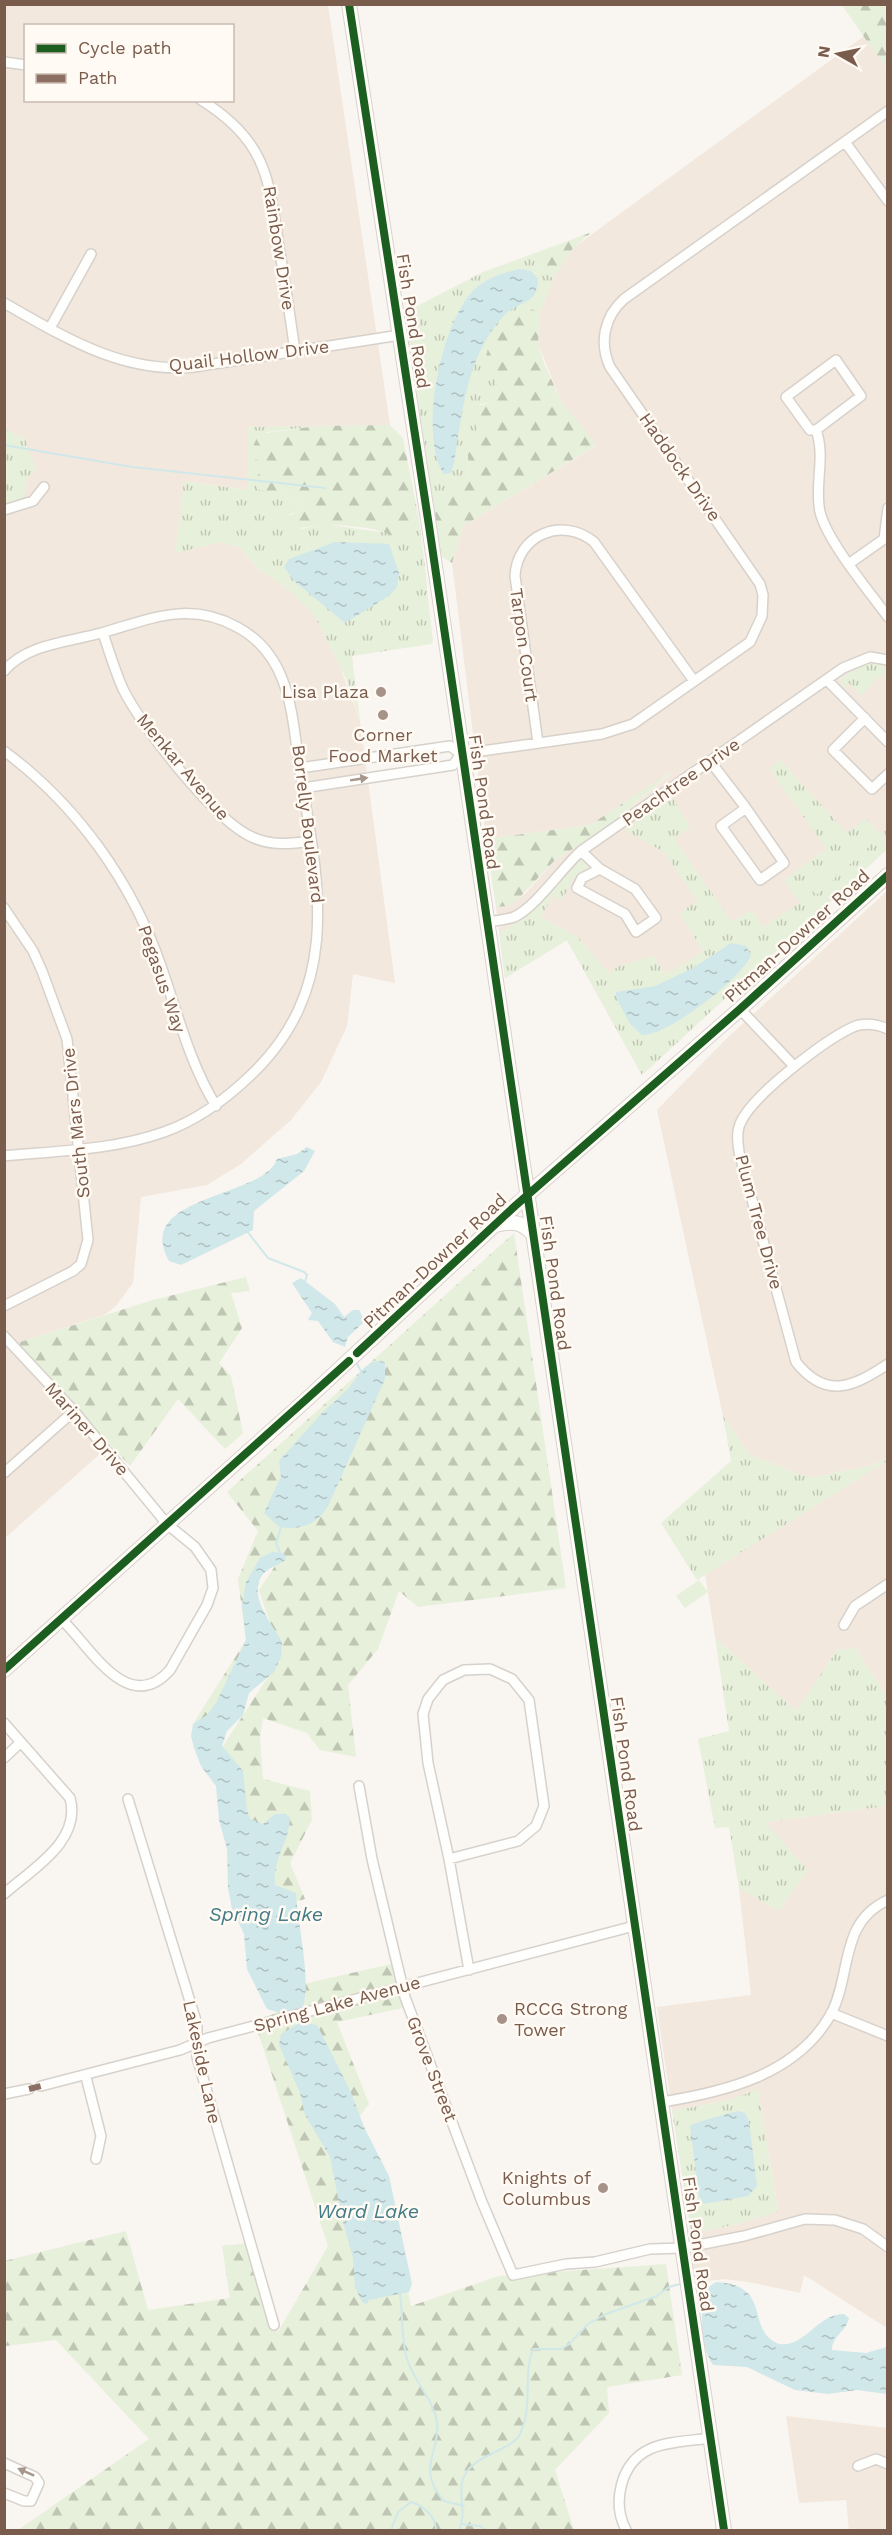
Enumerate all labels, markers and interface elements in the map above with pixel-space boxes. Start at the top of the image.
legend [24,24,234,102]
north arrow [808,24,868,84]
text: Cycle path [78,37,172,58]
text: N [813,44,834,59]
text: Path [78,67,118,88]
street label: Rainbow Drive [259,184,300,312]
street label: Fish Pond Road [392,252,435,390]
street label: Quail Hollow Drive [168,335,330,376]
street label: Haddock Drive [635,408,726,525]
street label: Tarpon Court [506,587,543,704]
place label: Lisa Plaza [282,681,369,702]
marker: Lisa Plaza [374,685,388,699]
marker: Corner Food Market [376,708,390,722]
street label: Menkar Avenue [133,709,234,824]
place label: Corner Food Market [328,724,438,766]
street label: Fish Pond Road [465,733,504,871]
street label: Peachtree Drive [618,733,744,830]
street label: Borrelly Boulevard [288,743,329,905]
one-way arrow [350,774,369,783]
street label: Pitman-Downer Road [720,865,874,1006]
street label: Pegasus Way [134,922,191,1036]
street label: South Mars Drive [57,1047,94,1199]
street label: Plum Tree Drive [731,1152,788,1292]
street label: Pitman-Downer Road [359,1189,511,1332]
street label: Fish Pond Road [536,1214,575,1352]
street label: Mariner Drive [41,1378,134,1480]
street label: Fish Pond Road [607,1695,646,1833]
water label: Spring Lake [209,1902,323,1926]
street label: Spring Lake Avenue [251,1971,423,2036]
street label: Lakeside Lane [179,1998,226,2126]
place label: RCCG Strong Tower [514,1998,628,2040]
marker: RCCG Strong Tower [495,2012,509,2026]
street label: Grove Street [403,2013,462,2125]
place label: Knights of Columbus [502,2167,591,2209]
street label: Fish Pond Road [679,2175,718,2313]
marker: Knights of Columbus [596,2181,610,2195]
water label: Ward Lake [317,2199,419,2223]
one-way arrow [17,2468,34,2477]

